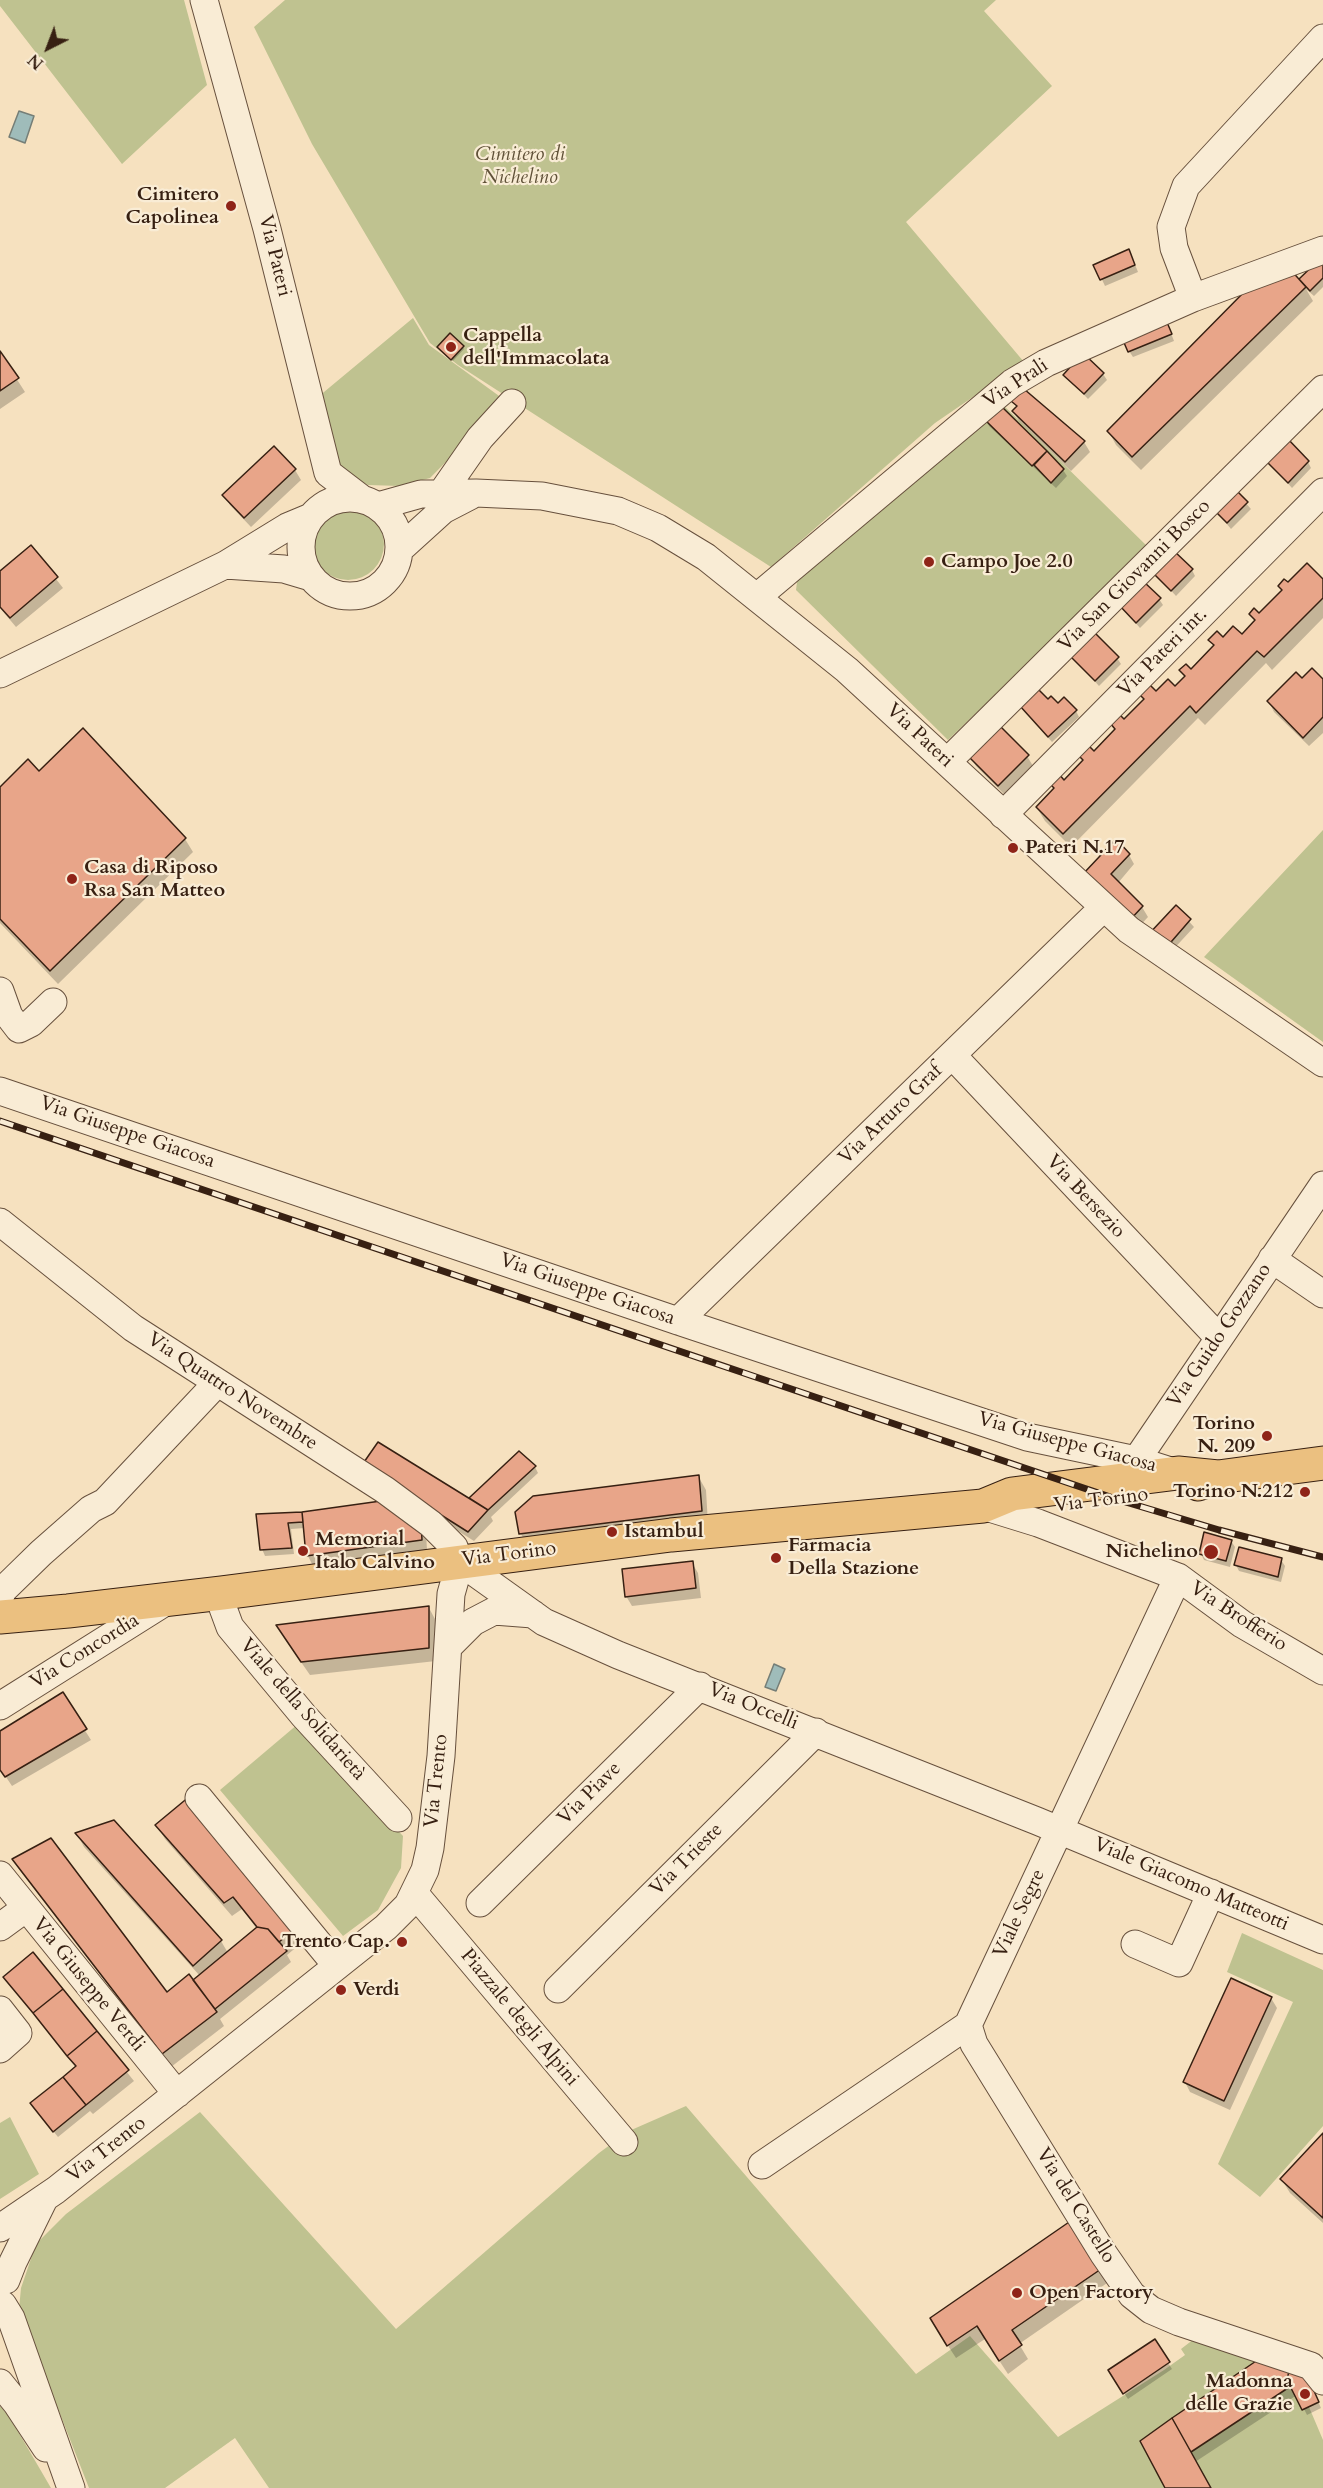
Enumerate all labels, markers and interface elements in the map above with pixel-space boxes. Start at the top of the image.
north arrow [18,18,78,78]
text: N [23,49,48,74]
park label: Cimitero di Nichelino [475,143,565,190]
place label: Cimitero Capolinea [126,183,219,230]
marker: Cimitero Capolinea [224,199,238,213]
street label: Via Pateri [252,213,296,299]
place label: Cappella dell'Immacolata [463,324,610,371]
marker: Cappella dell'Immacolata [444,340,458,354]
street label: Via Prali [979,354,1053,414]
street label: Via San Giovanni Bosco [1054,495,1216,657]
place label: Campo Joe 2.0 [941,550,1073,574]
marker: Campo Joe 2.0 [922,555,936,569]
street label: Via Pateri int. [1113,603,1213,703]
street label: Via Pateri [880,699,958,773]
place label: Pateri N.17 [1025,836,1124,860]
marker: Pateri N.17 [1006,841,1020,855]
place label: Casa di Riposo Rsa San Matteo [84,856,225,903]
marker: Casa di Riposo Rsa San Matteo [65,872,79,886]
street label: Via Arturo Graf [834,1060,948,1170]
street label: Via Giuseppe Giacosa [36,1092,218,1174]
street label: Via Bersezio [1040,1150,1130,1244]
street label: Via Giuseppe Giacosa [496,1249,678,1331]
street label: Via Guido Gozzano [1163,1259,1277,1413]
street label: Via Quattro Novembre [142,1328,322,1456]
street label: Via Giuseppe Giacosa [975,1408,1159,1478]
place label: Torino N. 209 [1192,1412,1255,1459]
marker: Torino N. 209 [1260,1429,1274,1443]
place label: Torino N.212 [1173,1480,1293,1504]
street label: Via Torino [1052,1483,1150,1519]
marker: Torino N.212 [1298,1485,1312,1499]
place label: Istambul [624,1520,704,1544]
marker: Istambul [605,1525,619,1539]
place label: Memorial Italo Calvino [315,1528,435,1575]
place label: Farmacia Della Stazione [788,1534,919,1581]
street label: Via Torino [460,1537,558,1573]
place label: Nichelino [1106,1540,1198,1564]
marker: Nichelino [1202,1543,1220,1561]
marker: Memorial Italo Calvino [296,1544,310,1558]
marker: Farmacia Della Stazione [769,1551,783,1565]
street label: Via Brofferio [1185,1577,1291,1657]
street label: Via Concordia [26,1609,144,1695]
street label: Viale della Solidarietà [234,1634,370,1786]
street label: Via Occelli [705,1678,801,1736]
street label: Via Trento [420,1733,454,1829]
street label: Via Piave [553,1757,627,1831]
street label: Via Trieste [646,1819,728,1901]
street label: Viale Giacomo Matteotti [1090,1833,1292,1937]
street label: Viale Segre [989,1866,1051,1962]
street label: Via Giuseppe Verdi [27,1913,149,2057]
place label: Trento Cap. [282,1930,390,1954]
marker: Trento Cap. [395,1935,409,1949]
street label: Piazzale degli Alpini [455,1945,583,2091]
place label: Verdi [353,1978,400,2002]
marker: Verdi [334,1983,348,1997]
street label: Via Trento [63,2112,151,2188]
street label: Via del Castello [1030,2144,1120,2268]
place label: Open Factory [1029,2281,1153,2305]
marker: Open Factory [1010,2286,1024,2300]
place label: Madonna delle Grazie [1185,2370,1293,2417]
marker: Madonna delle Grazie [1298,2387,1312,2401]

